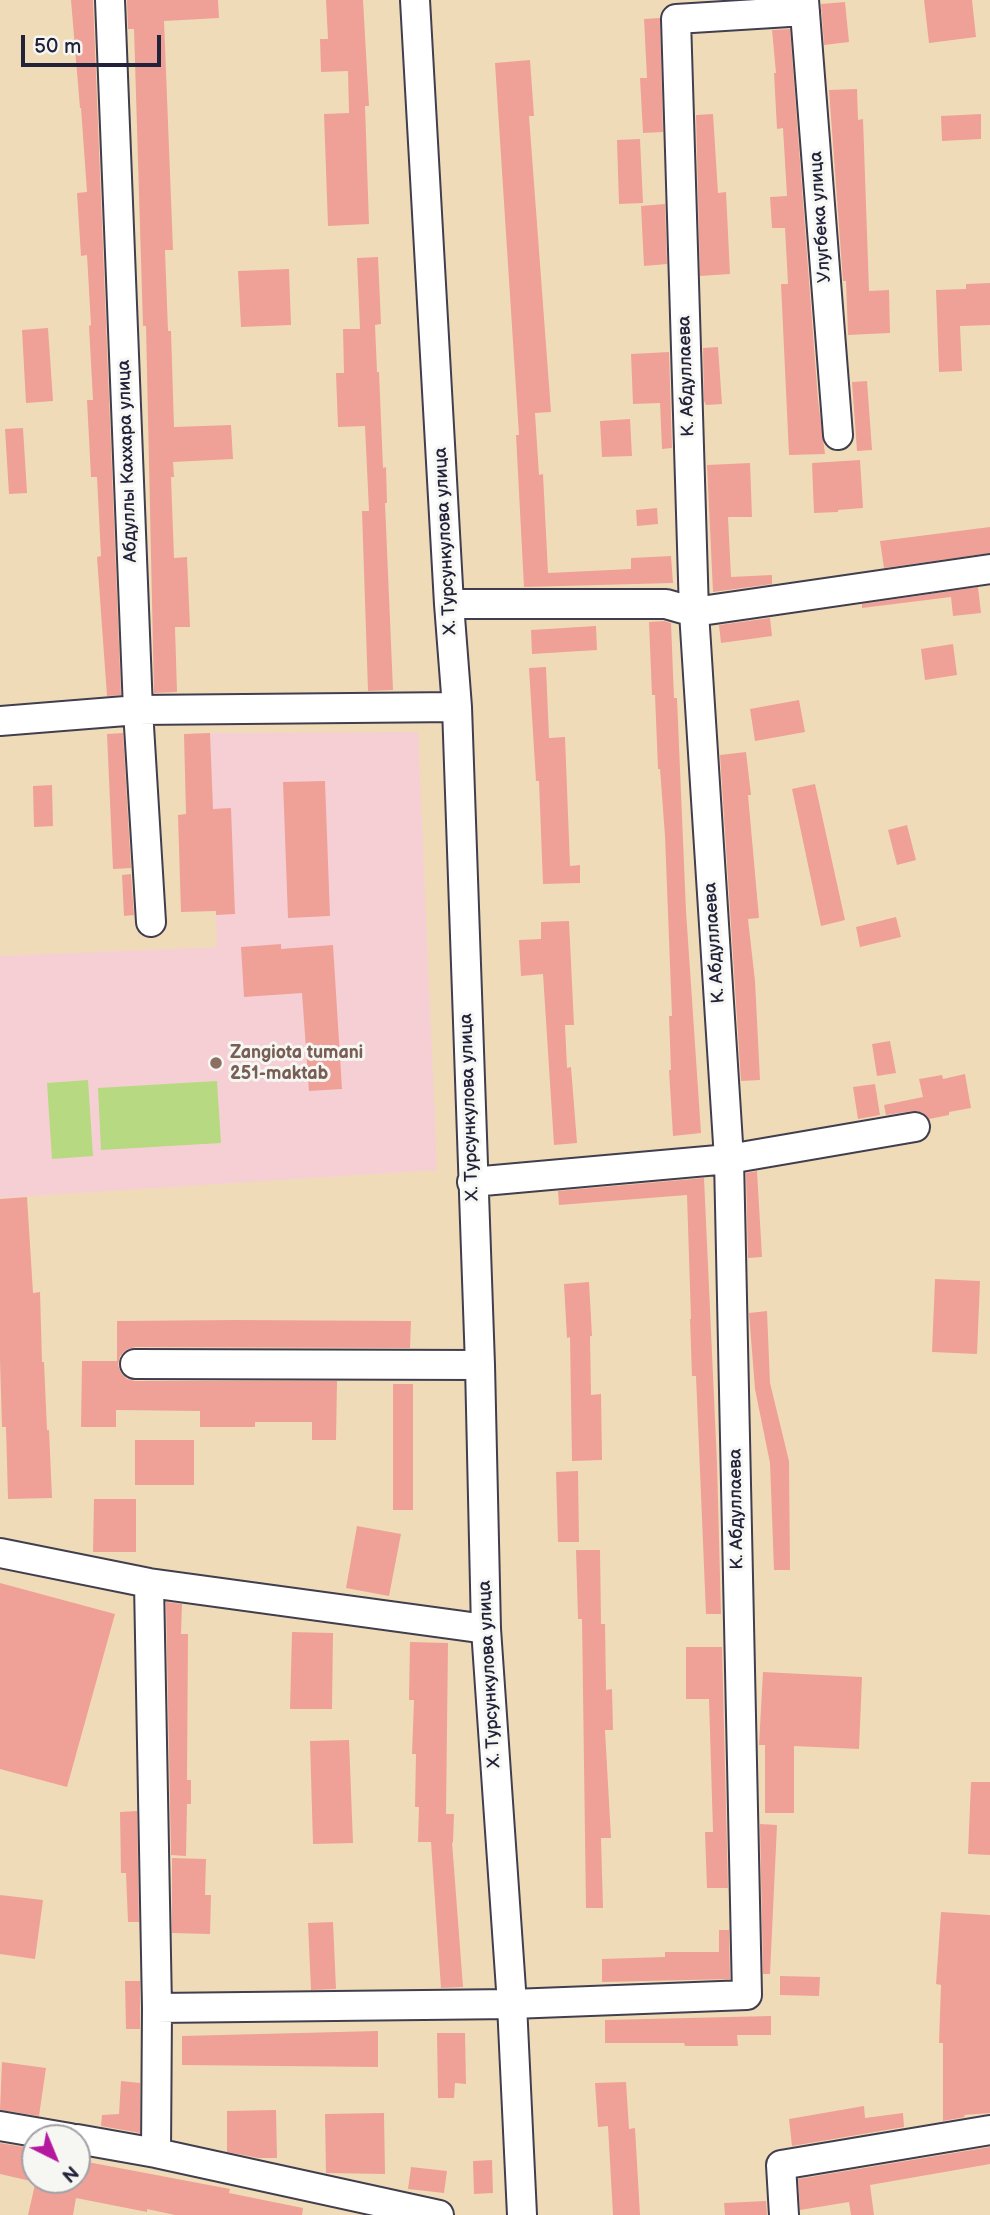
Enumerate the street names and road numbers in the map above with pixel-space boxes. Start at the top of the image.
street label: Улугбека улица [806,151,836,283]
street label: К. Абдуллаева [674,315,700,437]
street label: Абдуллы Каххара улица [114,359,142,563]
street label: Х. Турсункулова улица [430,447,462,635]
street label: К. Абдуллаева [700,882,730,1004]
street label: Х. Турсункулова улица [456,1013,484,1201]
street label: К. Абдуллаева [725,1448,749,1570]
street label: Х. Турсункулова улица [474,1580,506,1768]

